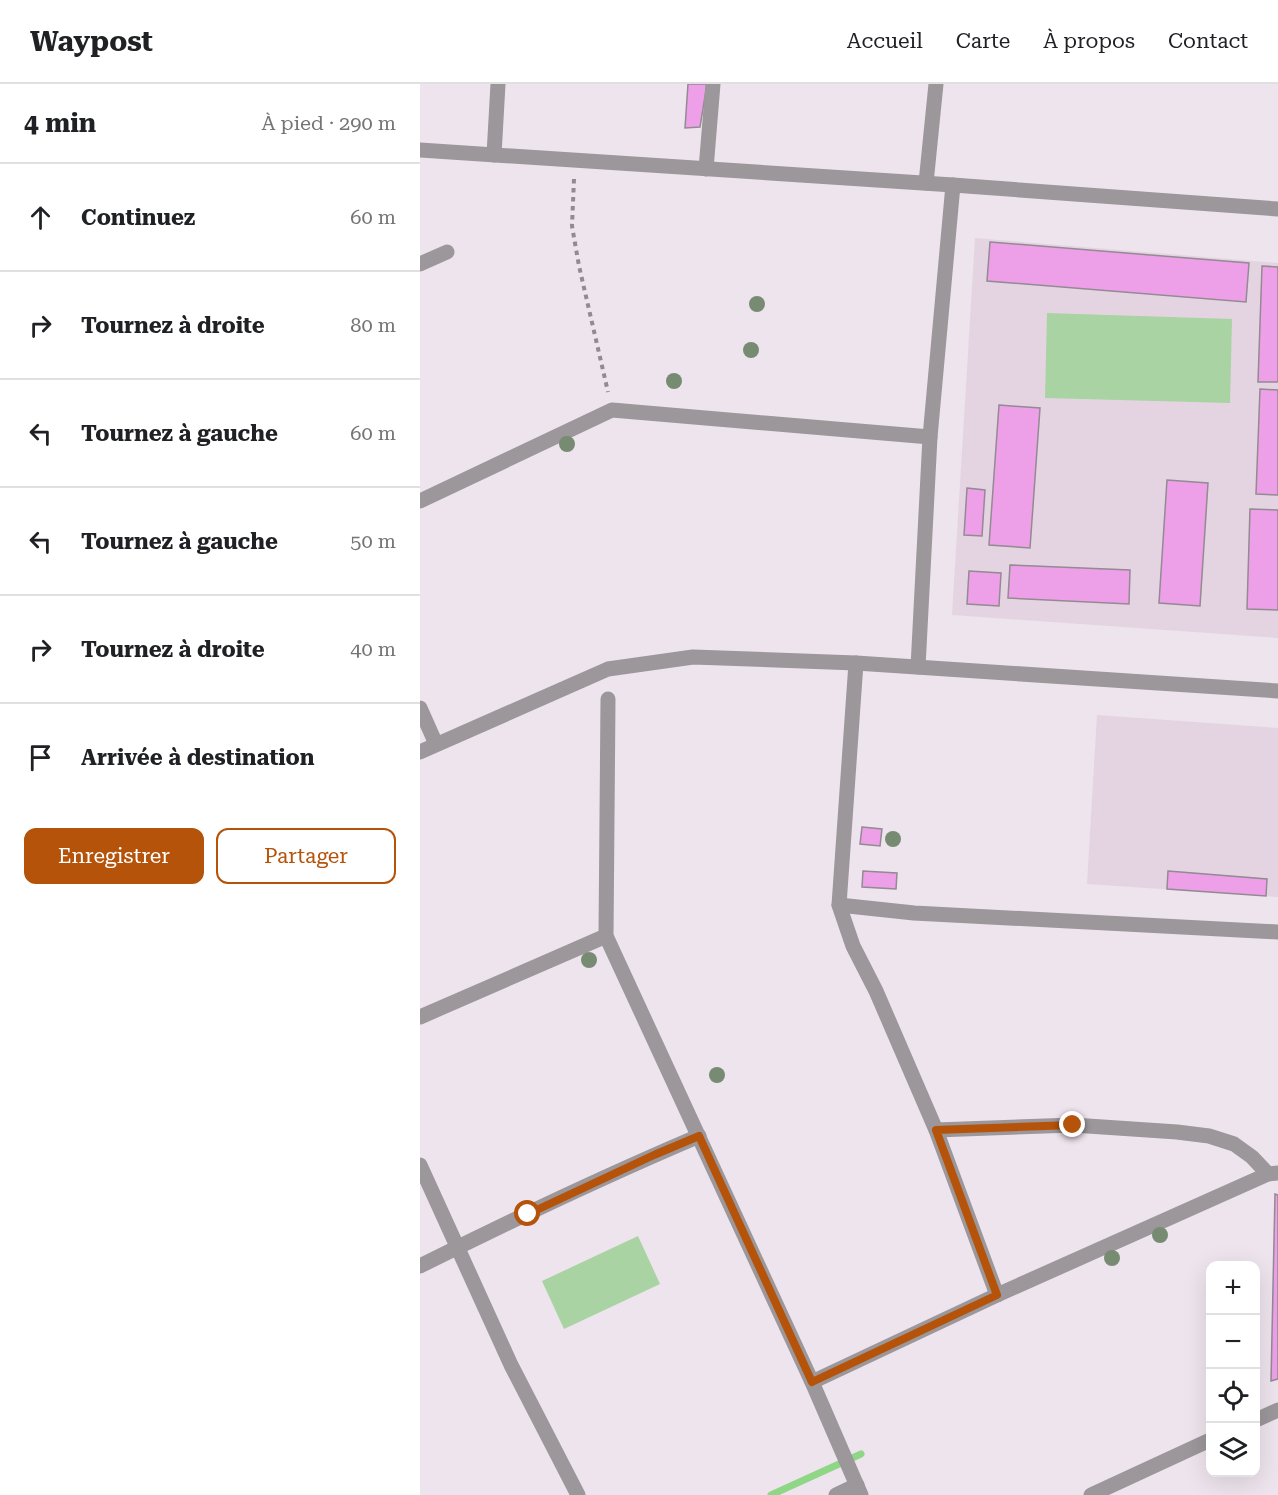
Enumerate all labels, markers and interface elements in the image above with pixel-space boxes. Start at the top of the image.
text: Waypost [30,25,153,58]
text: Accueil [847,29,923,53]
text: Carte [956,29,1010,53]
text: À propos [1043,29,1135,53]
text: Contact [1168,29,1248,53]
text: 4 min [24,108,96,138]
text: À pied · 290 m [262,111,396,135]
icon: ahead [24,201,57,234]
text: Continuez [81,205,195,230]
text: 60 m [350,205,396,229]
icon: right [24,309,57,342]
text: Tournez à droite [81,313,265,338]
text: 80 m [350,313,396,337]
icon: left [24,417,57,450]
text: Tournez à gauche [81,421,278,446]
text: 60 m [350,421,396,445]
icon: left [24,525,57,558]
text: Tournez à gauche [81,529,278,554]
text: 50 m [350,529,396,553]
icon: right [24,633,57,666]
text: Tournez à droite [81,637,265,662]
text: 40 m [350,637,396,661]
icon: arrive [24,741,57,774]
text: Arrivée à destination [81,745,315,770]
button: Enregistrer [24,828,204,884]
button: Partager [216,828,396,884]
route end [1059,1111,1085,1137]
route start [514,1200,540,1226]
map controls [1206,1261,1260,1477]
button: + [1206,1261,1260,1315]
button: − [1206,1315,1260,1369]
button: locate [1206,1369,1260,1423]
button: layers [1206,1423,1260,1477]

